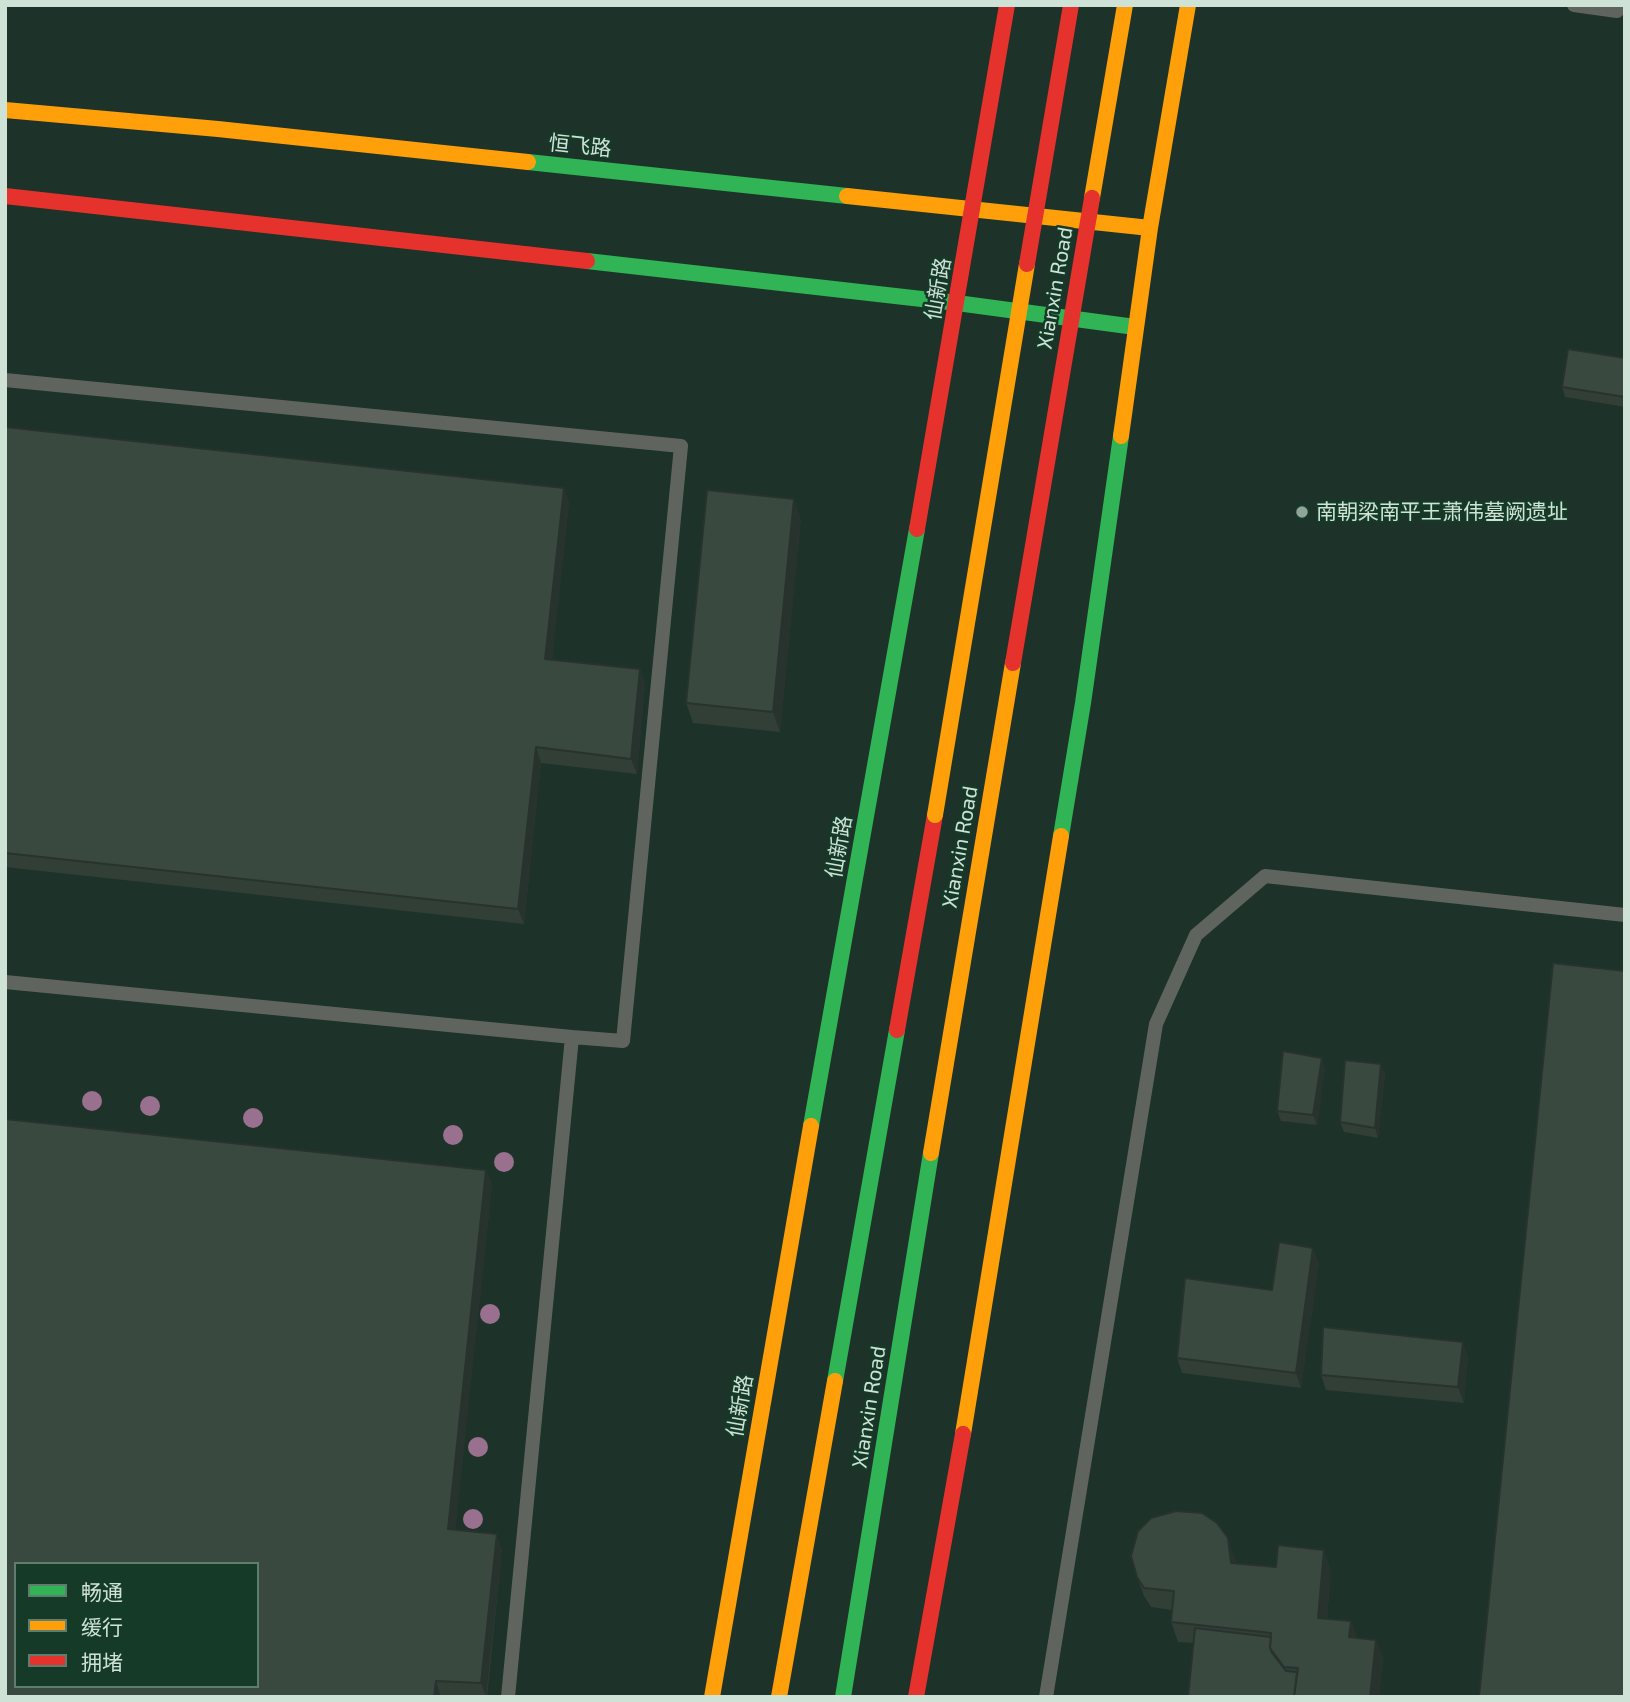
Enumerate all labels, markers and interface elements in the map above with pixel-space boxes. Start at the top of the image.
street label: 恒飞路 [547,130,613,162]
street label: Xianxin Road [1032,225,1078,351]
street label: 仙新路 [920,256,956,322]
place label: 南朝梁南平王萧伟墓阙遗址 [1316,499,1568,525]
marker: 南朝梁南平王萧伟墓阙遗址 [1294,504,1310,520]
street label: Xianxin Road [937,784,983,910]
street label: 仙新路 [821,814,857,880]
street label: Xianxin Road [847,1344,891,1470]
street label: 仙新路 [722,1373,758,1439]
legend [14,1562,259,1688]
text: 畅通 [81,1579,123,1604]
text: 缓行 [81,1614,123,1639]
text: 拥堵 [81,1649,123,1674]

